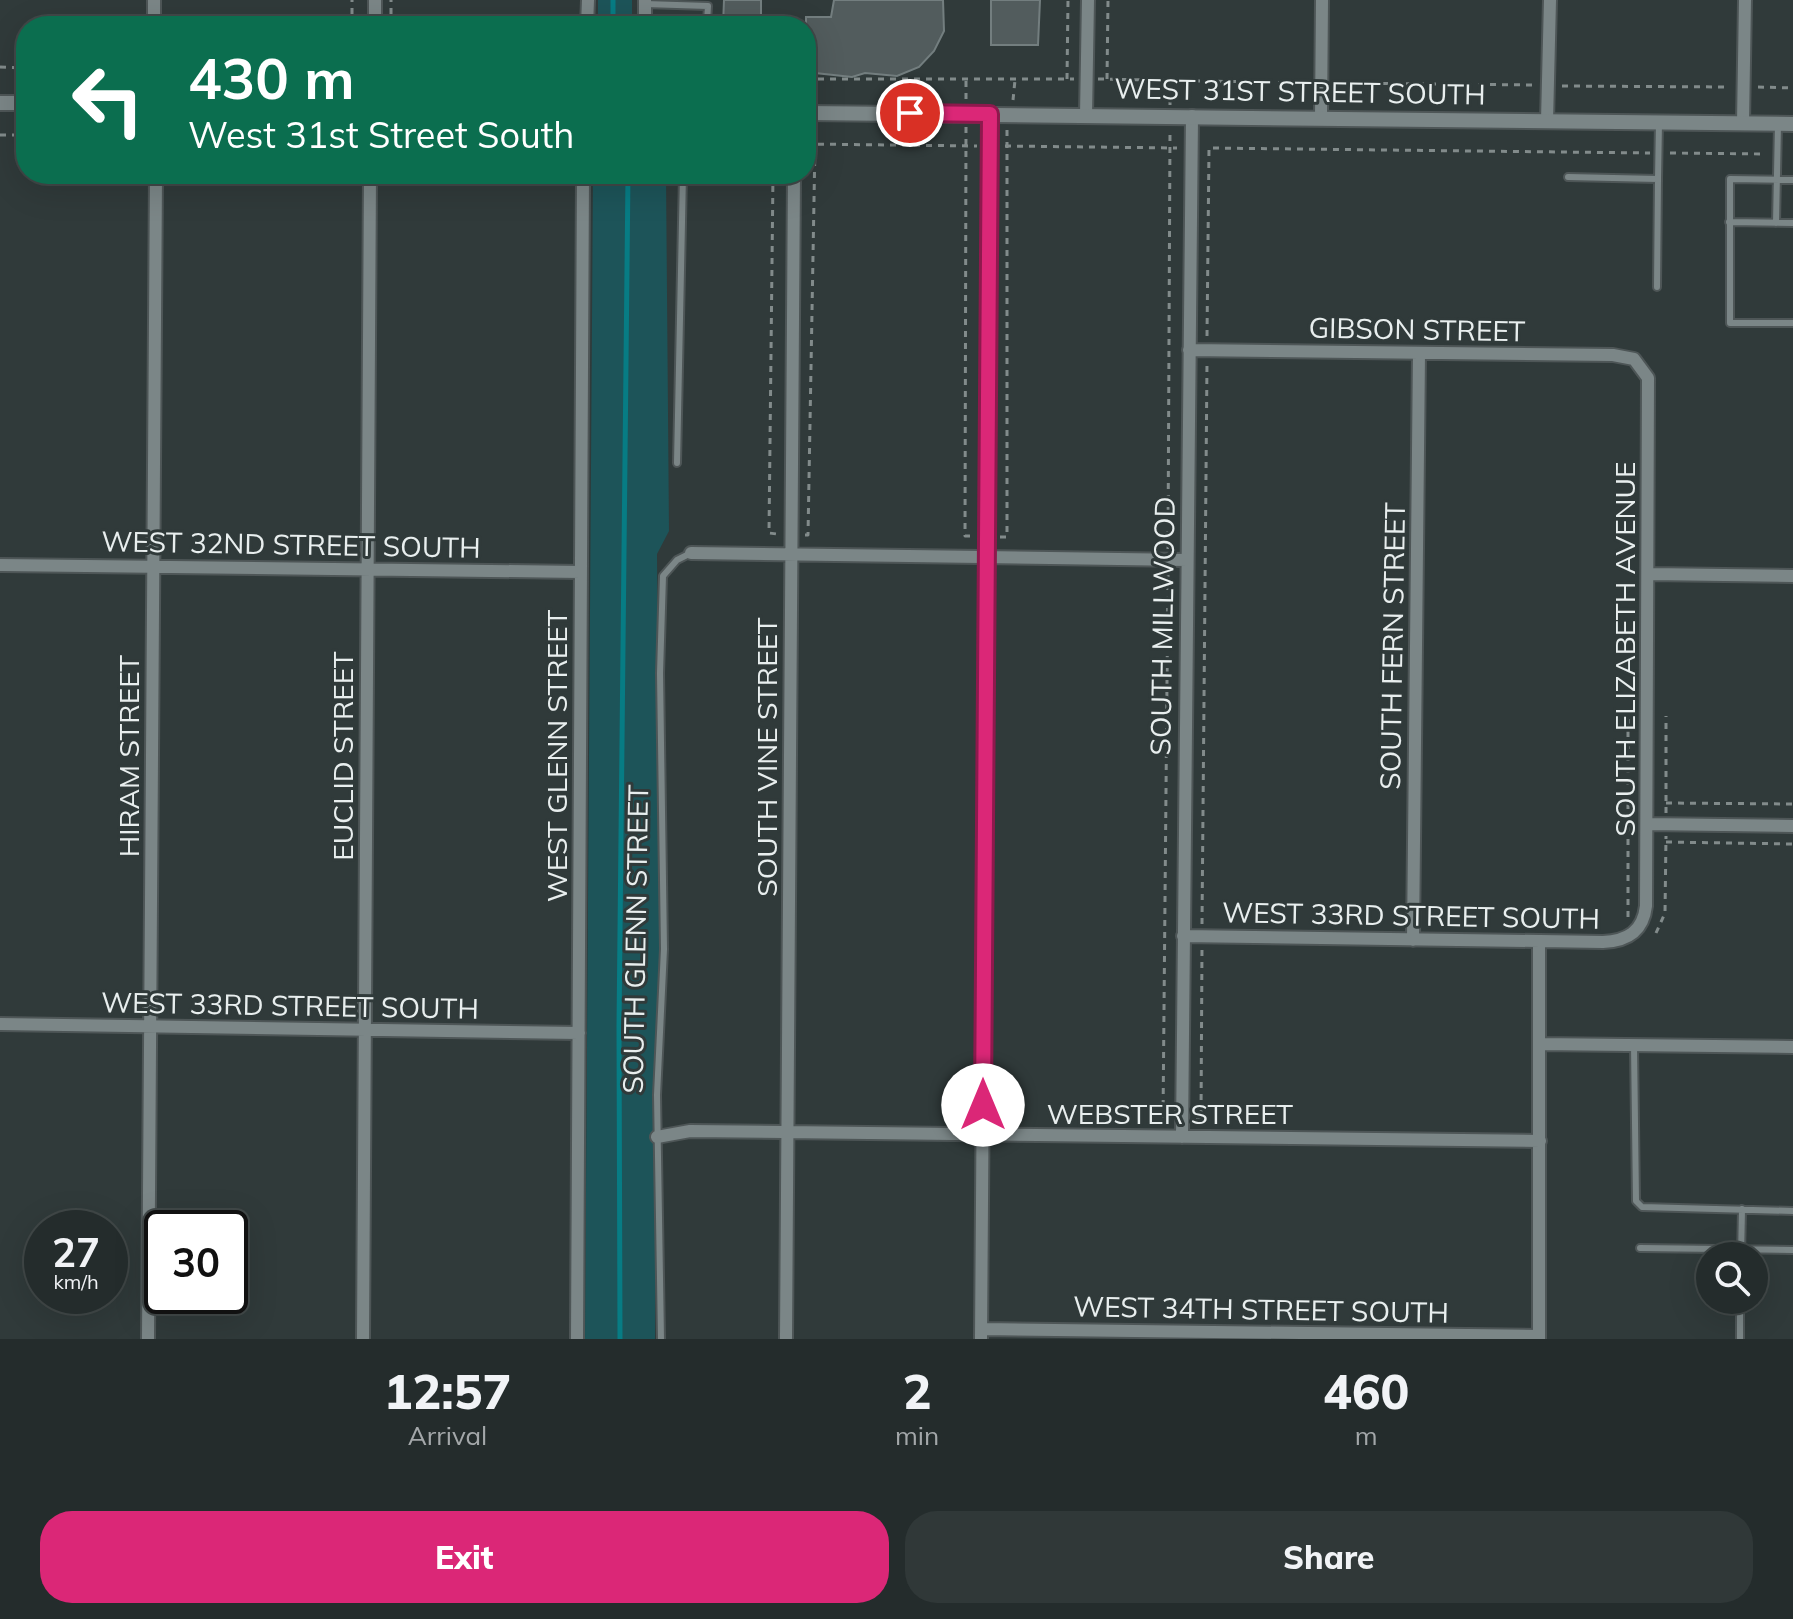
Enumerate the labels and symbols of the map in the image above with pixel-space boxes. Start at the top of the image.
street label: WEST 31ST STREET SOUTH [1114,70,1486,112]
pin [876,79,944,147]
street label: GIBSON STREET [1308,310,1526,348]
street label: SOUTH ELIZABETH AVENUE [1607,462,1642,836]
street label: SOUTH MILLWOOD [1142,496,1182,756]
street label: SOUTH FERN STREET [1372,502,1412,790]
street label: WEST 32ND STREET SOUTH [101,523,481,565]
street label: WEST GLENN STREET [539,610,574,902]
street label: SOUTH VINE STREET [749,617,784,897]
street label: EUCLID STREET [325,651,360,861]
street label: HIRAM STREET [111,655,146,857]
street label: SOUTH GLENN STREET [615,784,655,1094]
street label: WEST 33RD STREET SOUTH [1222,894,1600,936]
street label: WEST 33RD STREET SOUTH [101,984,479,1026]
position arrow [941,1063,1025,1147]
street label: WEBSTER STREET [1047,1096,1293,1131]
speed limit sign: 30 [144,1210,248,1314]
street label: WEST 34TH STREET SOUTH [1073,1288,1449,1330]

